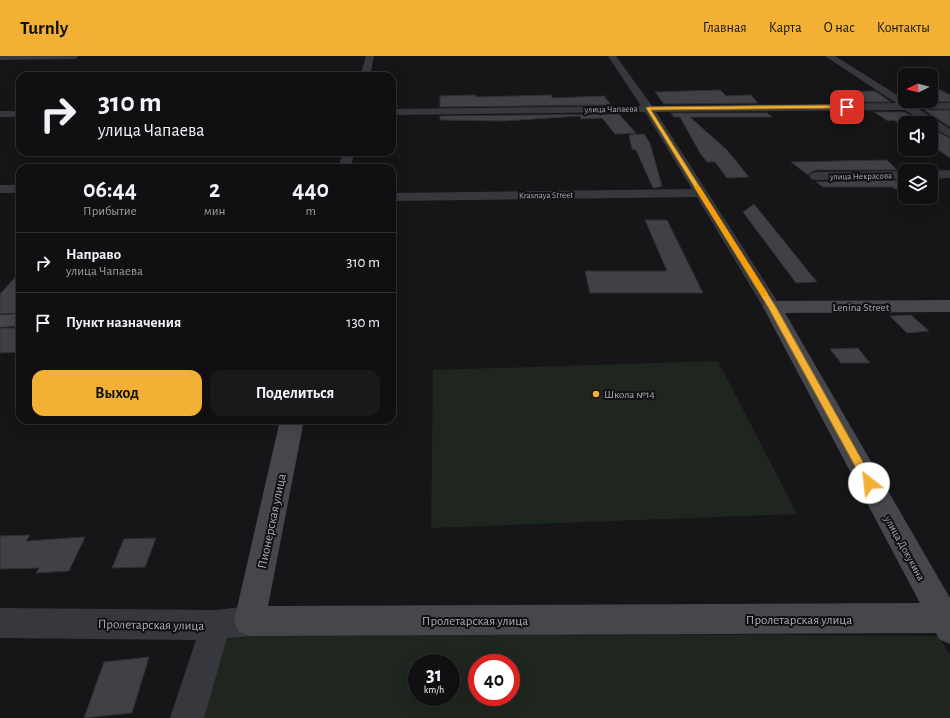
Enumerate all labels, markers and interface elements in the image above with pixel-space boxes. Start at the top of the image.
text: Turnly [20,19,68,38]
text: Главная [703,21,747,35]
text: Карта [769,21,802,35]
text: О нас [824,21,855,35]
text: Контакты [877,21,930,35]
north arrow [898,68,938,108]
map controls [898,68,938,204]
icon: right [32,88,84,140]
text: 310 m [98,89,162,117]
pin [830,90,864,124]
icon: arrive [836,96,858,118]
street label: улица Чапаева [583,105,638,114]
button: sound [898,116,938,156]
text: улица Чапаева [98,122,205,140]
button: layers [898,164,938,204]
street label: улица Некрасова [829,171,892,182]
text: 06:44 [83,178,137,202]
text: 2 [209,178,220,202]
text: 440 [292,178,329,202]
street label: Krasnaya Street [519,191,573,200]
text: Прибытие [83,205,137,218]
text: мин [204,205,225,218]
text: m [305,205,316,218]
text: Направо [66,247,121,262]
icon: right [32,252,54,274]
text: 310 m [346,255,380,270]
text: улица Чапаева [66,265,143,278]
street label: Lenina Street [833,302,890,313]
icon: arrive [32,312,54,334]
text: Пункт назначения [66,315,181,330]
text: 130 m [346,315,380,330]
button: Выход [32,370,202,416]
button: Поделиться [210,370,380,416]
marker: Школа №14 [591,389,601,399]
place label: Школа №14 [604,389,655,400]
position arrow [848,462,890,504]
street label: Пионерская улица [256,473,289,570]
street label: улица Докукина [882,513,927,582]
street label: Пролетарская улица [746,614,852,627]
street label: Пролетарская улица [422,615,528,628]
street label: Пролетарская улица [98,618,204,633]
speed limit sign: 40 [468,654,520,706]
text: 31 [426,665,442,685]
text: km/h [424,685,444,695]

